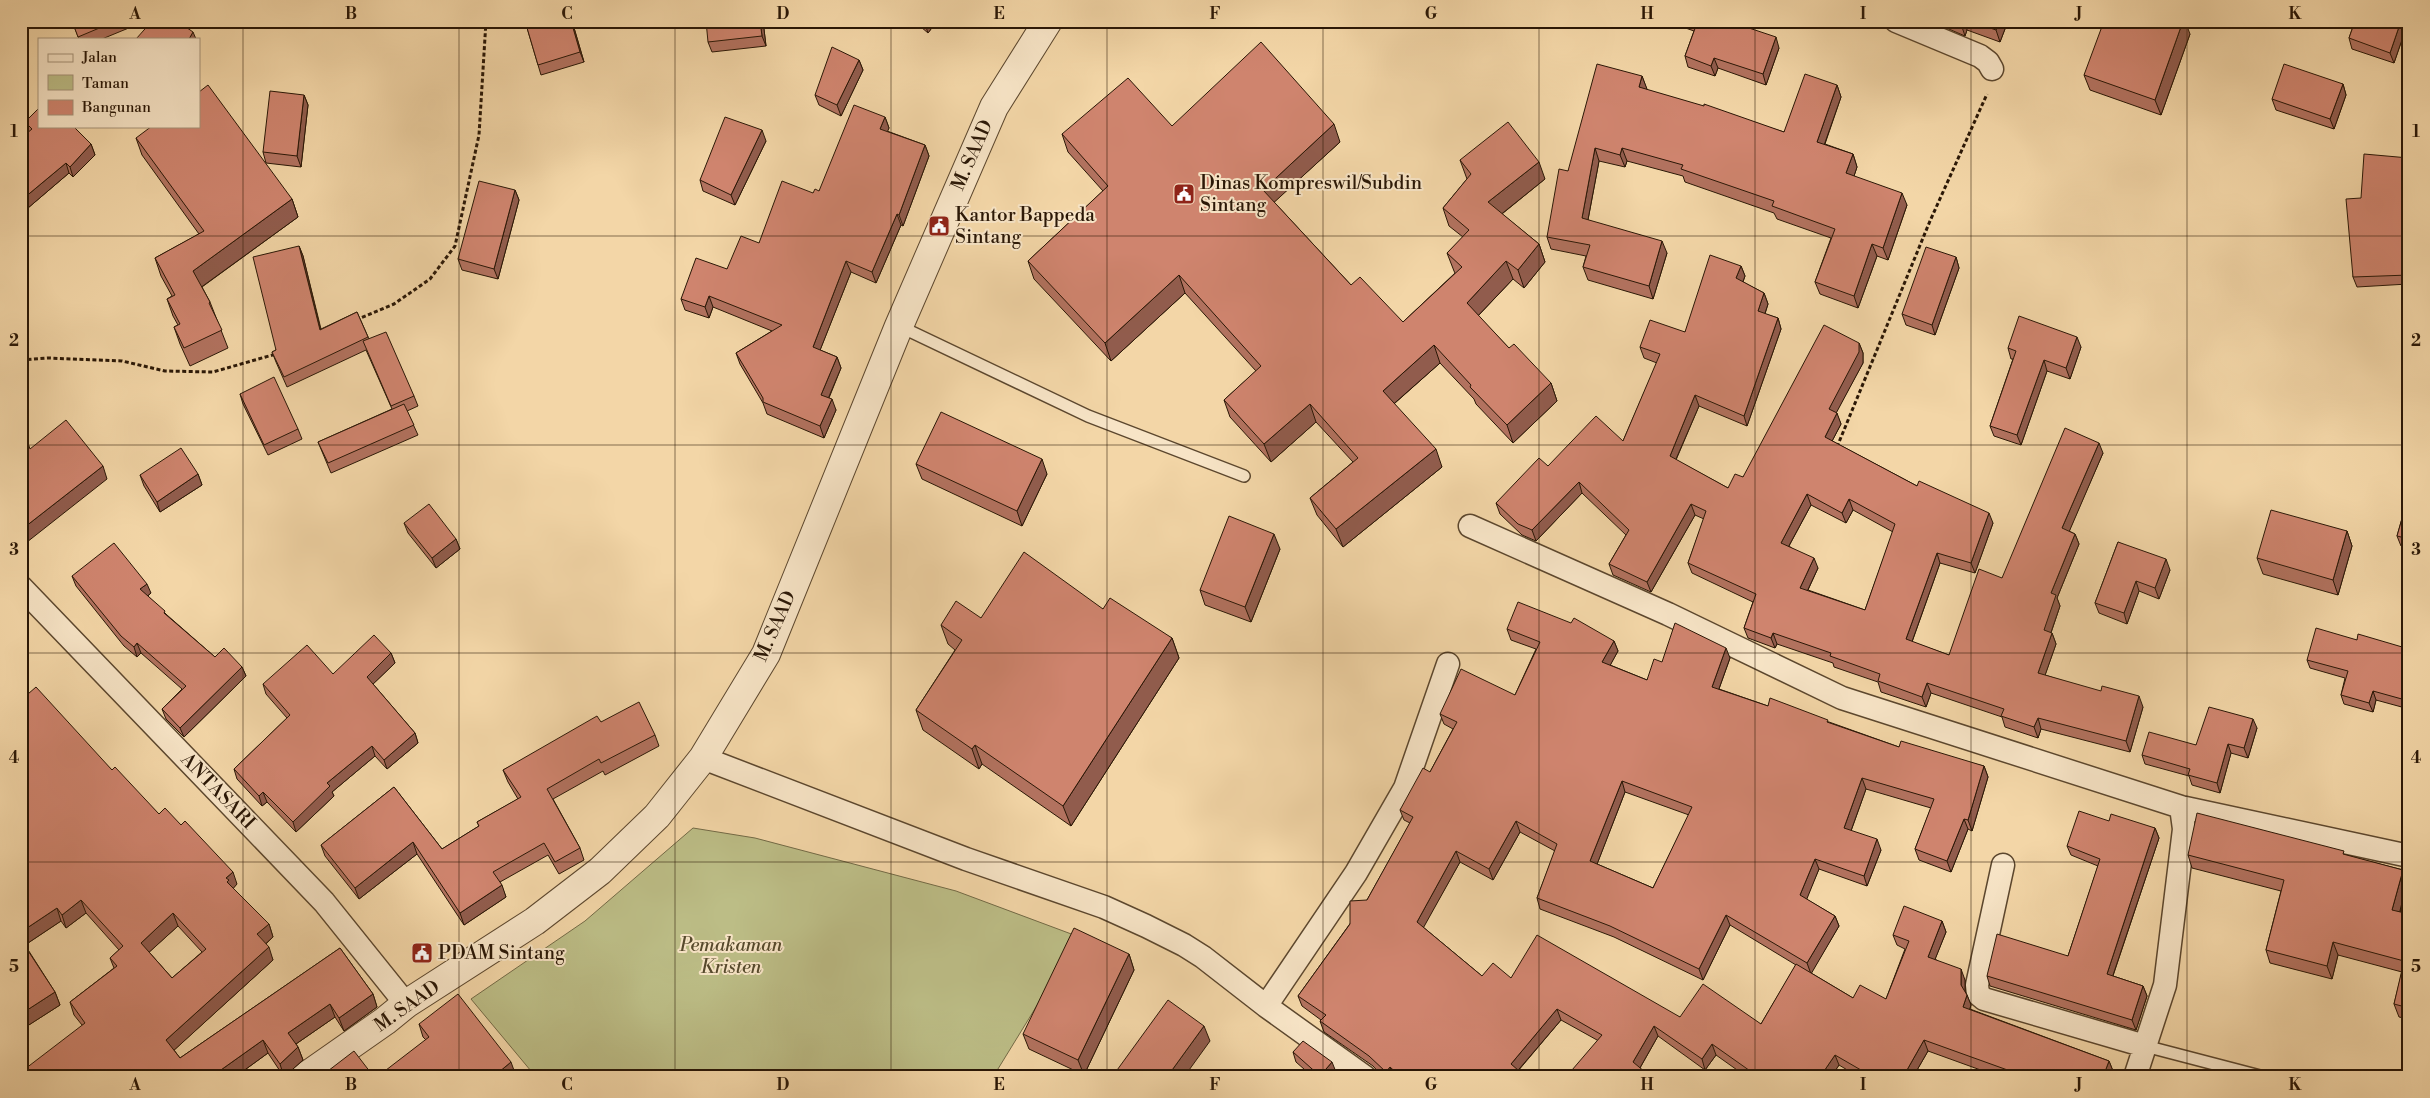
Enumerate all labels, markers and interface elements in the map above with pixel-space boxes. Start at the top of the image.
text: A [128,4,141,24]
text: B [345,4,357,24]
text: C [561,4,573,24]
text: D [777,4,790,24]
text: E [993,4,1005,24]
text: F [1209,4,1221,24]
text: G [1425,4,1438,24]
text: H [1640,4,1654,24]
text: I [1860,4,1866,24]
text: J [2074,4,2082,24]
text: K [2289,4,2303,24]
legend [38,38,200,128]
text: Jalan [81,48,117,67]
text: Taman [82,74,129,93]
text: Bangunan [81,98,151,117]
street label: M. SAAD [946,116,998,194]
text: 1 [10,122,18,142]
text: 1 [2412,122,2420,142]
place label: Dinas Kompreswil/Subdin Sintang [1200,171,1422,217]
public building icon: Dinas Kompreswil/Subdin Sintang [1172,182,1196,206]
place label: Kantor Bappeda Sintang [955,203,1095,249]
public building icon: Kantor Bappeda Sintang [927,214,951,238]
text: 2 [9,331,19,351]
text: 2 [2411,331,2421,351]
text: 3 [9,540,19,560]
text: 3 [2411,540,2421,560]
street label: M. SAAD [749,587,801,665]
street label: ANTASARI [175,747,260,834]
text: 4 [9,748,20,768]
text: 4 [2411,748,2422,768]
park label: Pemakaman Kristen [679,933,783,979]
public building icon: PDAM Sintang [410,941,434,965]
place label: PDAM Sintang [438,941,565,965]
text: 5 [9,957,19,977]
text: 5 [2411,957,2421,977]
street label: M. SAAD [369,975,445,1037]
text: A [128,1075,141,1095]
text: B [345,1075,357,1095]
text: C [561,1075,573,1095]
text: D [777,1075,790,1095]
text: E [993,1075,1005,1095]
text: F [1209,1075,1221,1095]
text: G [1425,1075,1438,1095]
text: H [1640,1075,1654,1095]
text: I [1860,1075,1866,1095]
text: J [2074,1075,2082,1095]
text: K [2289,1075,2303,1095]

